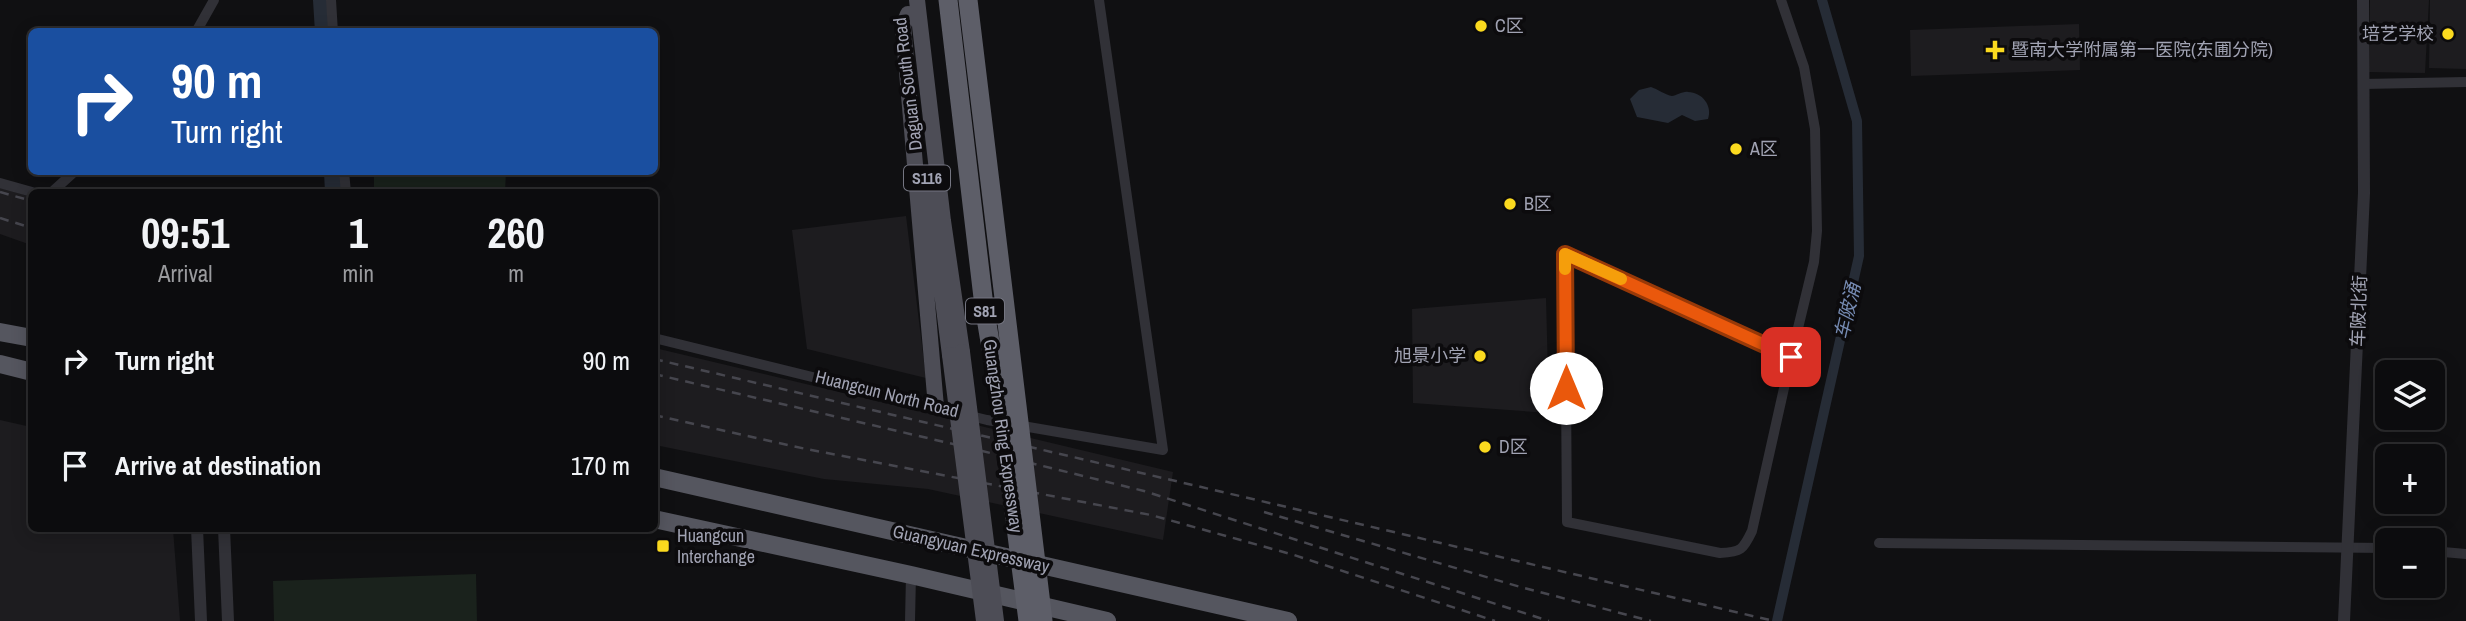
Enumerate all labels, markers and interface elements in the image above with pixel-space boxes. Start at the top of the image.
place label: C区 [1495,13,1524,38]
street label: Daguan South Road [887,16,928,152]
marker: C区 [1473,18,1489,34]
place label: 培艺学校 [2362,21,2434,46]
marker: 培艺学校 [2440,26,2456,42]
place label: 暨南大学附属第一医院(东圃分院) [2011,37,2273,62]
marker: 暨南大学附属第一医院(东圃分院) [1985,40,2005,60]
text: 90 m [171,47,263,113]
icon: right [56,56,147,147]
text: Turn right [171,110,283,153]
place label: A区 [1749,136,1778,161]
marker: A区 [1728,141,1744,157]
road number: S116 [904,166,950,190]
place label: B区 [1524,191,1552,216]
marker: B区 [1502,196,1518,212]
text: 09:51 [141,205,229,261]
text: 1 [349,205,368,261]
text: 260 [487,205,545,261]
text: Arrival [158,258,213,289]
text: min [343,258,374,289]
text: m [508,258,524,289]
street label: 车陂北街 [2345,275,2372,347]
water label: 车陂涌 [1828,278,1867,342]
road number: S81 [966,298,1004,324]
pin [1761,327,1821,387]
street label: Guangzhou Ring Expressway [978,338,1030,535]
icon: arrive [1772,338,1810,376]
icon: right [56,342,94,380]
text: Turn right [115,343,214,378]
text: 90 m [583,343,630,378]
place label: 旭景小学 [1394,343,1466,368]
marker: 旭景小学 [1472,348,1488,364]
position arrow [1529,351,1603,425]
map controls [2375,360,2445,598]
button: layers [2375,360,2445,430]
street label: Huangcun North Road [813,364,961,423]
place label: D区 [1499,434,1528,459]
marker: D区 [1477,439,1493,455]
button: + [2375,444,2445,514]
icon: arrive [56,447,94,485]
text: Arrive at destination [115,448,321,483]
text: 170 m [571,448,630,483]
street label: Guangyuan Expressway [890,518,1052,579]
place label: Huangcun Interchange [677,523,755,569]
button: − [2375,528,2445,598]
marker: Huangcun Interchange [655,538,671,554]

